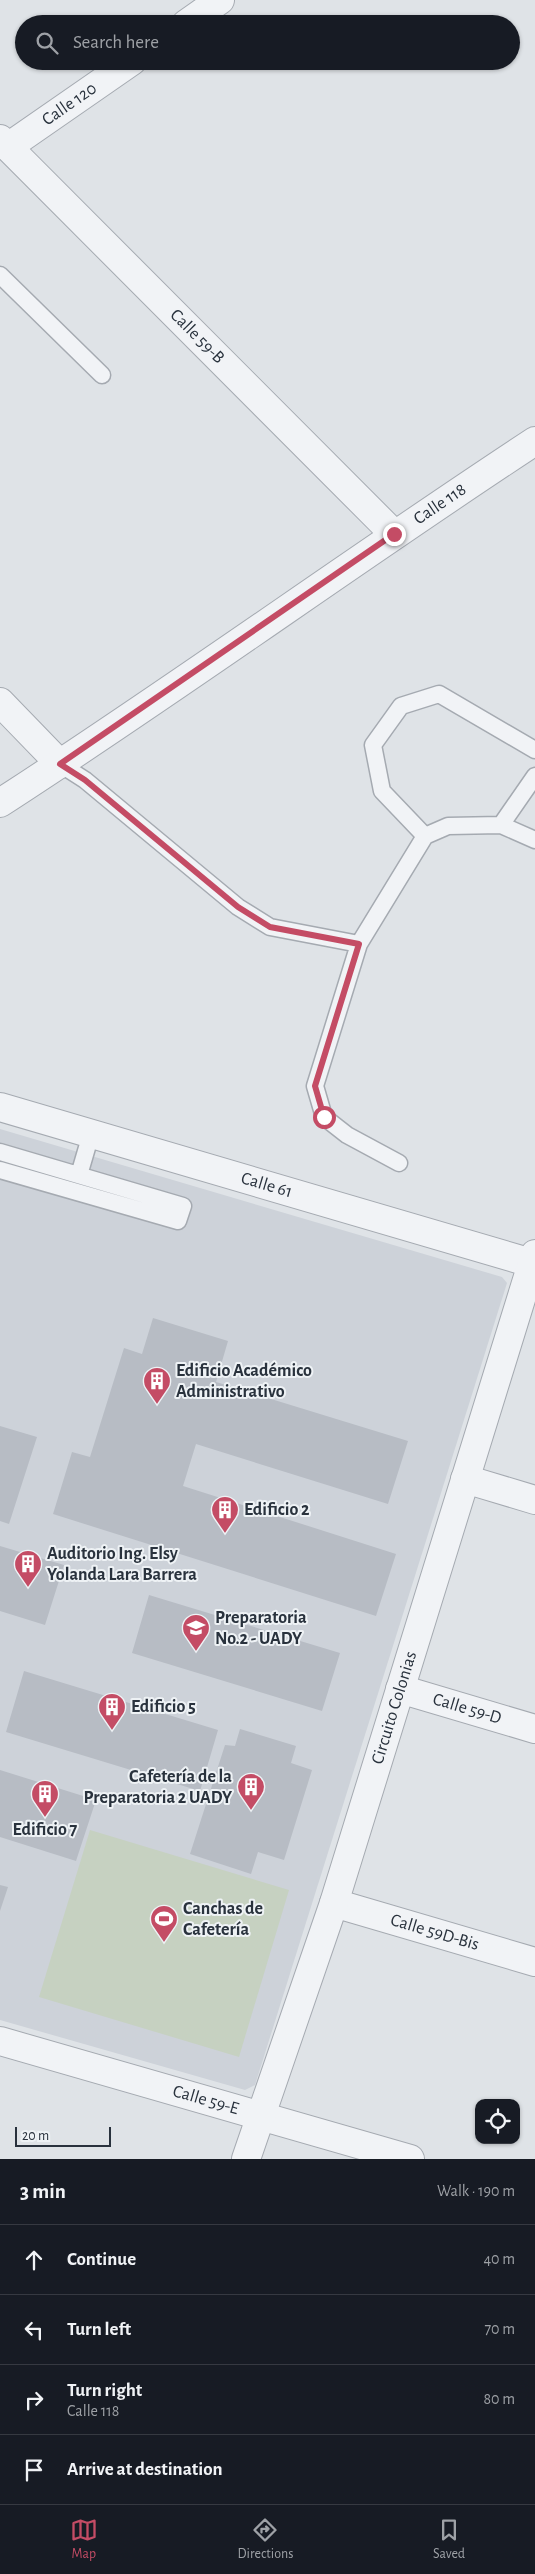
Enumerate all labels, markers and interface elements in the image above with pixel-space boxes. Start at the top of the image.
search box [15,15,520,70]
icon: search [33,29,61,57]
text: Search here [73,33,159,52]
street label: Calle 120 [39,79,100,129]
street label: Calle 59-B [166,306,228,367]
street label: Calle 118 [411,480,470,528]
route end [383,523,406,546]
route start [313,1106,336,1129]
street label: Calle 61 [239,1169,295,1201]
place label: Edificio Académico Administrativo [176,1362,312,1401]
building icon: Edificio Académico Administrativo [142,1366,172,1405]
building icon: Edificio 2 [210,1495,240,1534]
place label: Edificio 2 [244,1501,310,1519]
place label: Auditorio Ing. Elsy Yolanda Lara Barrera [47,1545,197,1584]
building icon: Auditorio Ing. Elsy Yolanda Lara Barrera [13,1549,43,1588]
place label: Preparatoria No.2 - UADY [215,1609,307,1648]
school or university icon: Preparatoria No.2 - UADY [181,1613,211,1652]
street label: Circuito Colonias [369,1649,420,1766]
street label: Calle 59-D [431,1690,503,1728]
building icon: Edificio 5 [97,1692,127,1731]
place label: Edificio 5 [131,1698,196,1716]
place label: Cafetería de la Preparatoria 2 UADY [84,1768,233,1807]
building icon: Cafetería de la Preparatoria 2 UADY [236,1772,266,1811]
building icon: Edificio 7 [30,1779,60,1818]
place label: Edificio 7 [13,1821,78,1839]
place label: Canchas de Cafetería [183,1900,263,1939]
sports icon: Canchas de Cafetería [149,1904,179,1943]
street label: Calle 59D-Bis [388,1911,481,1954]
street label: Calle 59-E [171,2082,241,2118]
map controls [475,2099,520,2144]
button: locate [475,2099,520,2144]
scale bar [15,2124,111,2147]
text: 20 m [22,2129,49,2143]
text: 3 min [20,2181,66,2202]
text: Walk · 190 m [437,2183,515,2199]
icon: ahead [20,2246,48,2274]
text: Continue [67,2250,136,2269]
text: 40 m [483,2251,515,2267]
icon: left [20,2316,48,2344]
text: Turn left [67,2320,131,2339]
text: 70 m [484,2321,515,2337]
text: Turn right [67,2381,142,2400]
icon: right [20,2386,48,2414]
text: 80 m [484,2391,515,2407]
text: Calle 118 [67,2403,119,2419]
icon: arrive [20,2456,48,2484]
text: Arrive at destination [67,2460,223,2479]
tab: Map [70,2516,98,2563]
tab: Directions [238,2516,293,2563]
tab: Saved [433,2516,465,2563]

